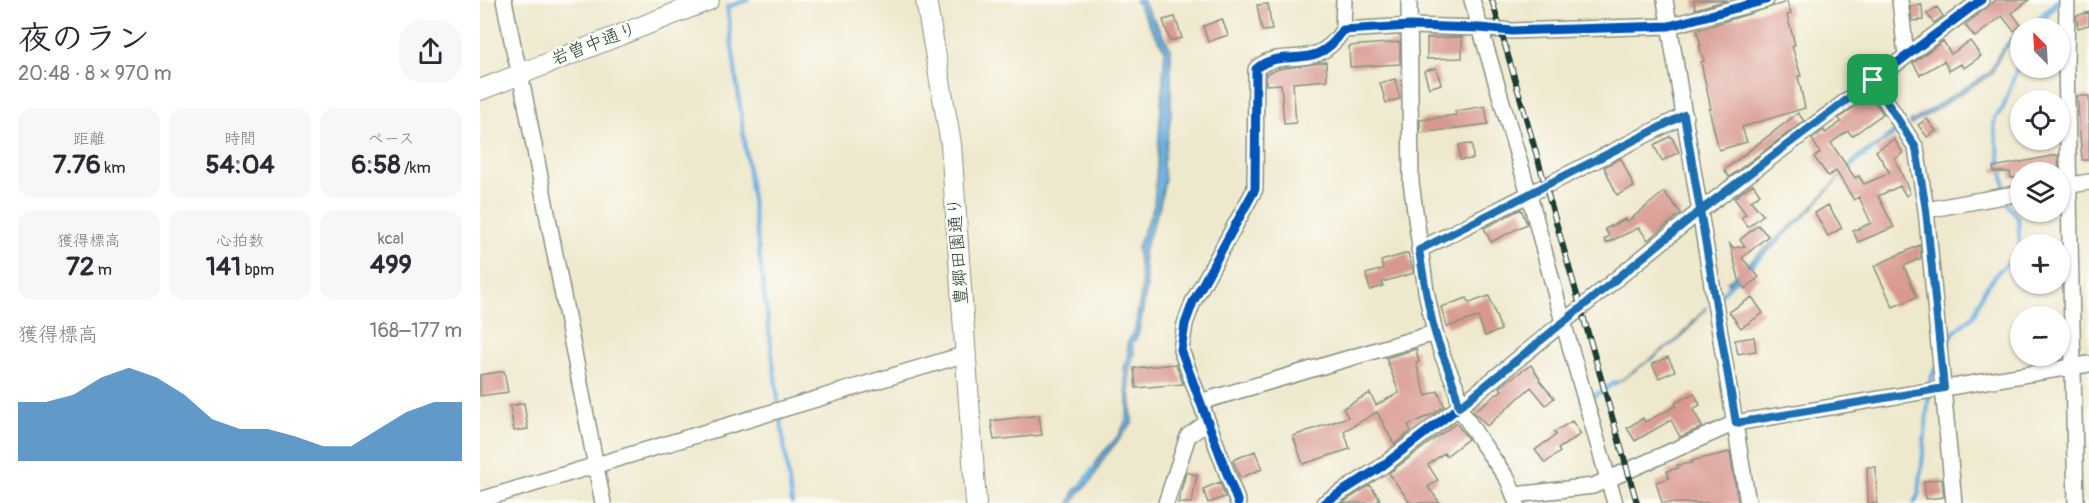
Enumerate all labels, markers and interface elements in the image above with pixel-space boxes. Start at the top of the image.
street label: 岩曽中通り [548,17,640,71]
text: 夜のラン [18,18,150,59]
north arrow [2010,18,2070,78]
map controls [2010,18,2070,366]
button: share [399,20,462,83]
pin [1847,54,1898,105]
text: 20:48 · 8 × 970 m [18,61,171,86]
icon: arrive [1856,63,1889,96]
button: locate [2010,90,2070,150]
text: 距離 [73,129,105,149]
text: 時間 [224,129,256,149]
text: ペース [367,129,415,149]
text: 7.76 [53,149,101,181]
text: 54:04 [206,149,274,181]
text: 6:58 [351,149,401,181]
text: km [101,158,125,178]
text: /km [401,158,431,178]
button: layers [2010,162,2070,222]
street label: 豊郷田園通り [943,196,973,306]
text: kcal [378,229,404,249]
text: 獲得標高 [57,231,121,251]
text: 心拍数 [216,231,264,251]
button: + [2010,234,2070,294]
text: 499 [370,249,412,281]
text: 72 [66,251,94,283]
text: 141 [206,251,241,283]
text: m [94,260,112,280]
text: bpm [241,260,274,280]
button: − [2010,306,2070,366]
text: 168–177 m [370,318,462,343]
text: 獲得標高 [18,322,98,347]

